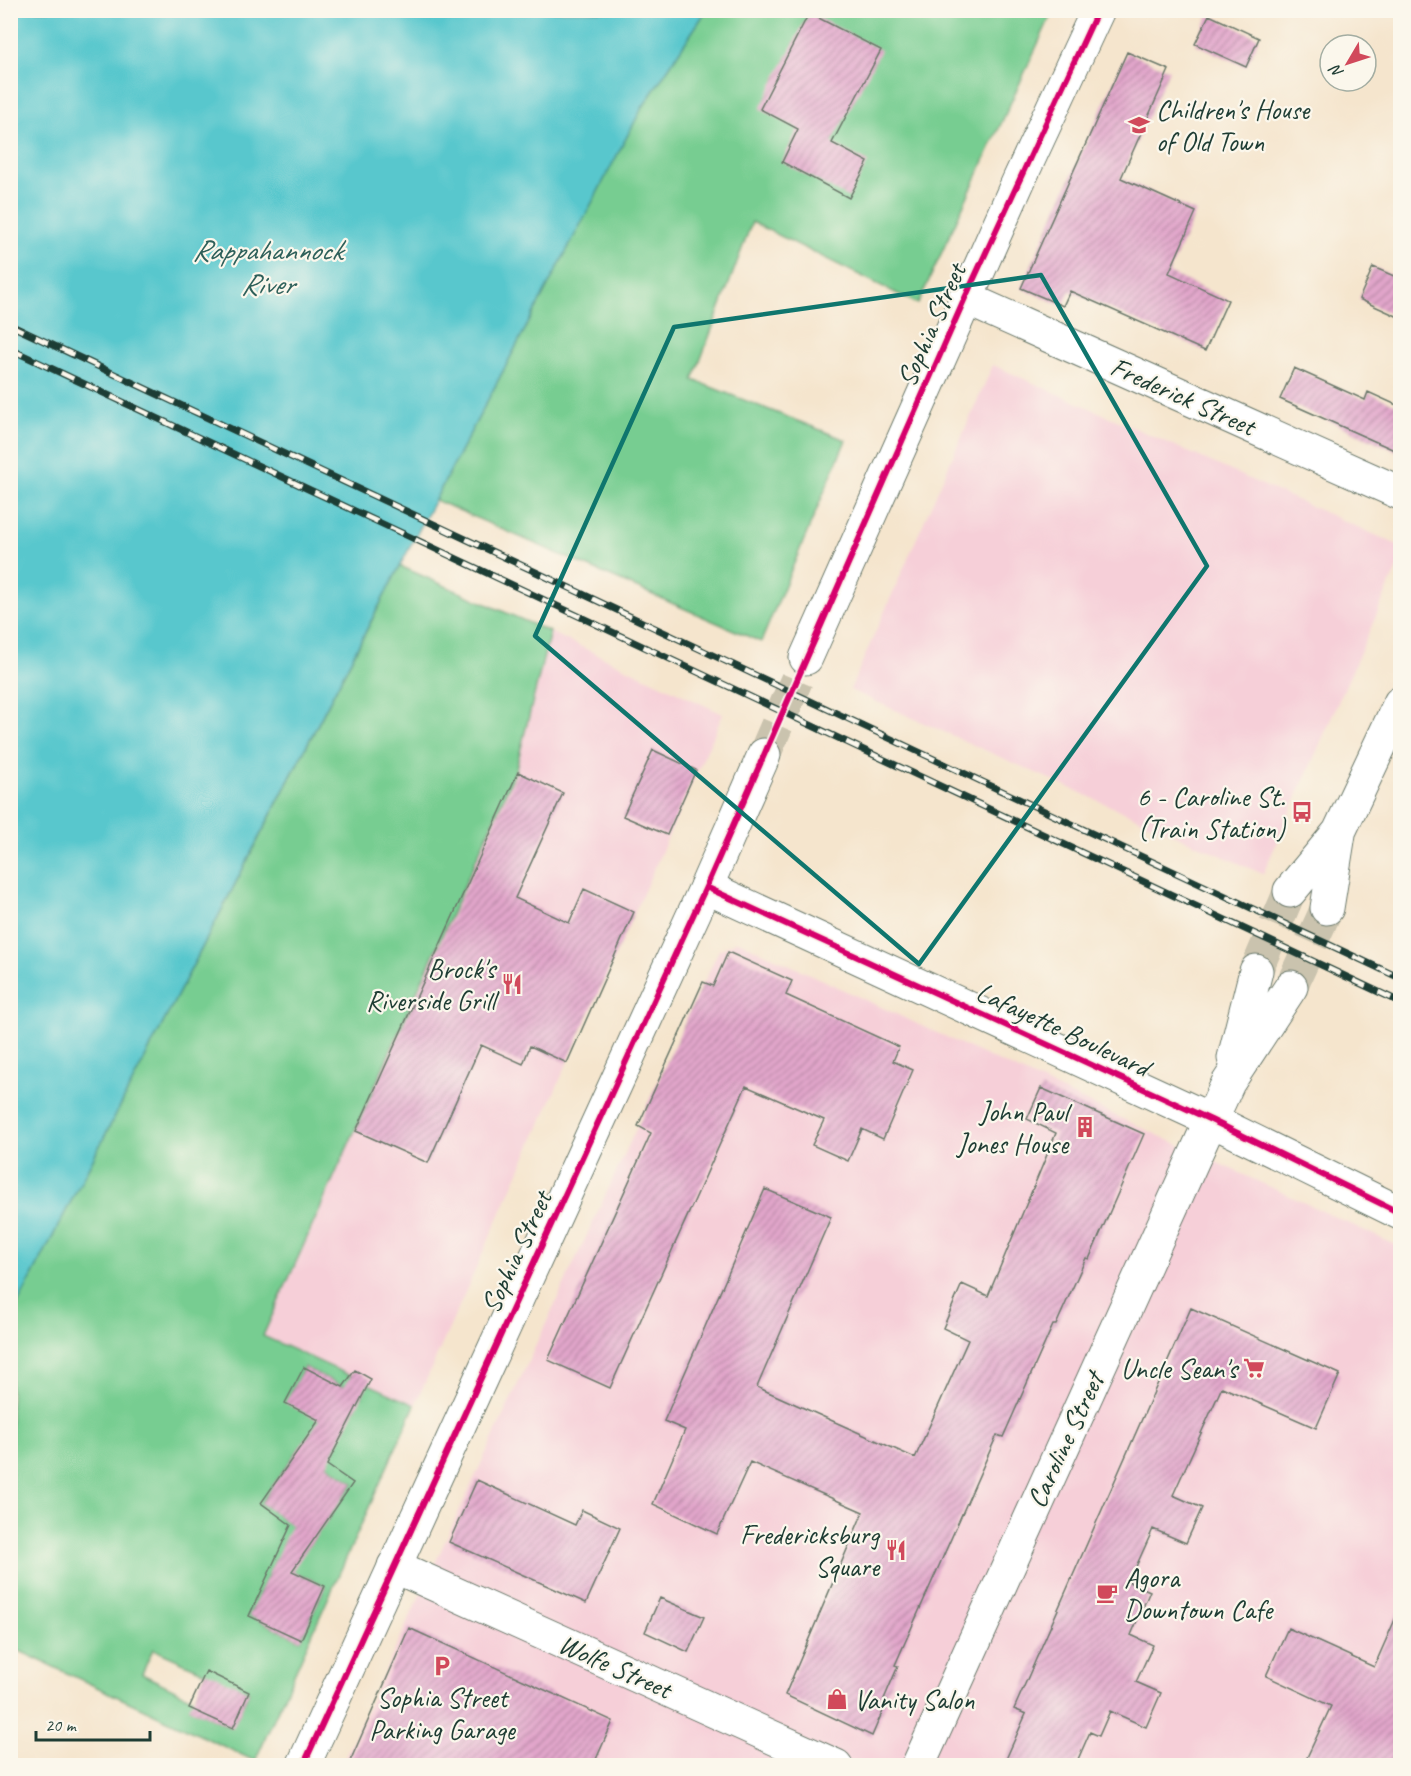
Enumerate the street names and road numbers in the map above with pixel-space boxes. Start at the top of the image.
street label: Sophia Street [888,256,975,392]
street label: Frederick Street [1105,349,1263,444]
street label: Lafayette Boulevard [971,974,1159,1086]
street label: Sophia Street [473,1183,561,1319]
street label: Caroline Street [1019,1364,1113,1513]
street label: Wolfe Street [553,1626,679,1707]

